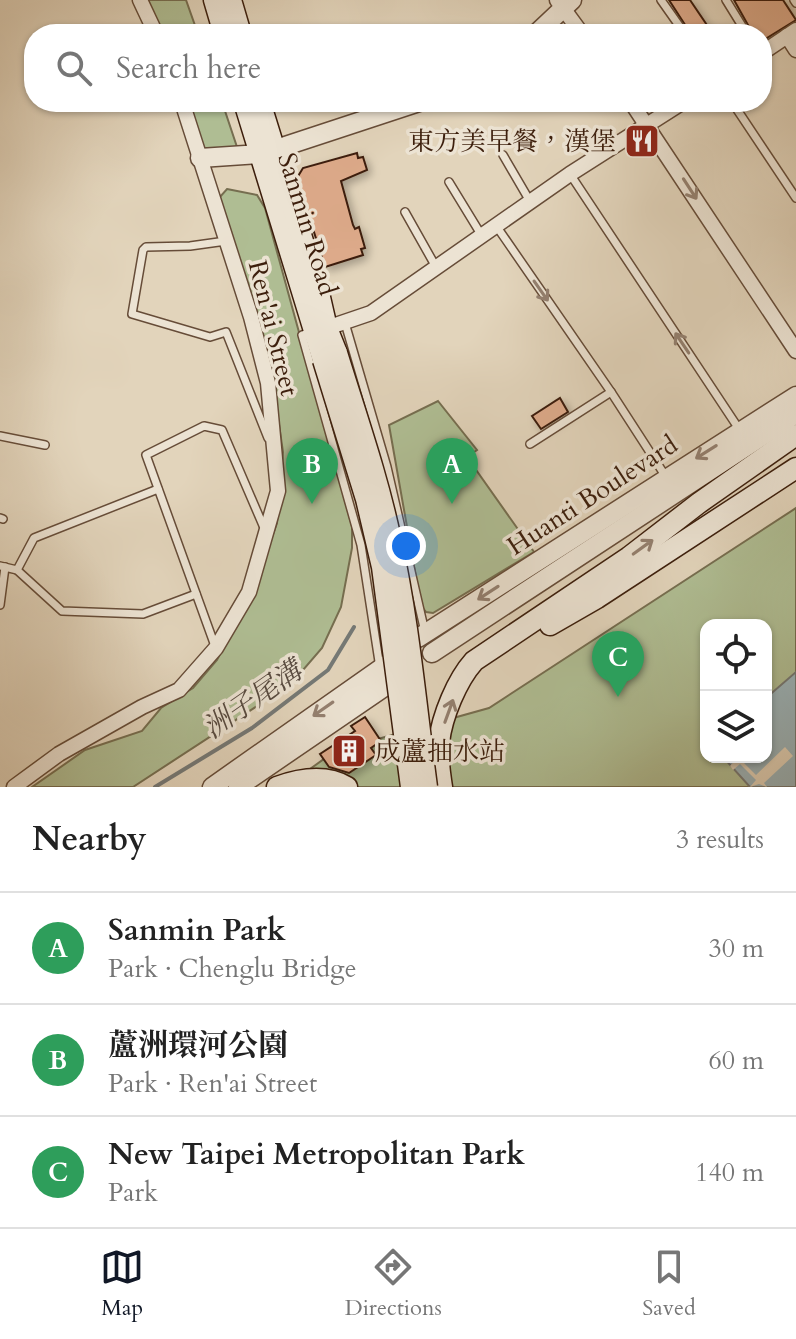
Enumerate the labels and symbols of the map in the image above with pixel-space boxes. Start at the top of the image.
restaurant icon: 東方美早餐，漢堡 [623,122,661,160]
place label: 東方美早餐，漢堡 [408,124,616,159]
street label: Sanmin Road [269,149,346,300]
one-way arrow [682,177,698,200]
street label: Ren'ai Street [240,257,307,400]
one-way arrow [533,280,549,302]
one-way arrow [674,332,690,354]
street label: Huanti Boulevard [500,427,684,564]
pin: B [286,438,338,504]
pin: A [426,438,478,504]
one-way arrow [696,444,718,461]
your location [386,526,426,566]
one-way arrow [632,539,653,556]
one-way arrow [477,585,500,601]
pin: C [592,631,644,697]
water label: 洲子尾溝 [196,650,313,748]
one-way arrow [443,699,457,724]
one-way arrow [313,701,335,718]
building icon: 成蘆抽水站 [330,732,368,770]
place label: 成蘆抽水站 [375,734,505,769]

